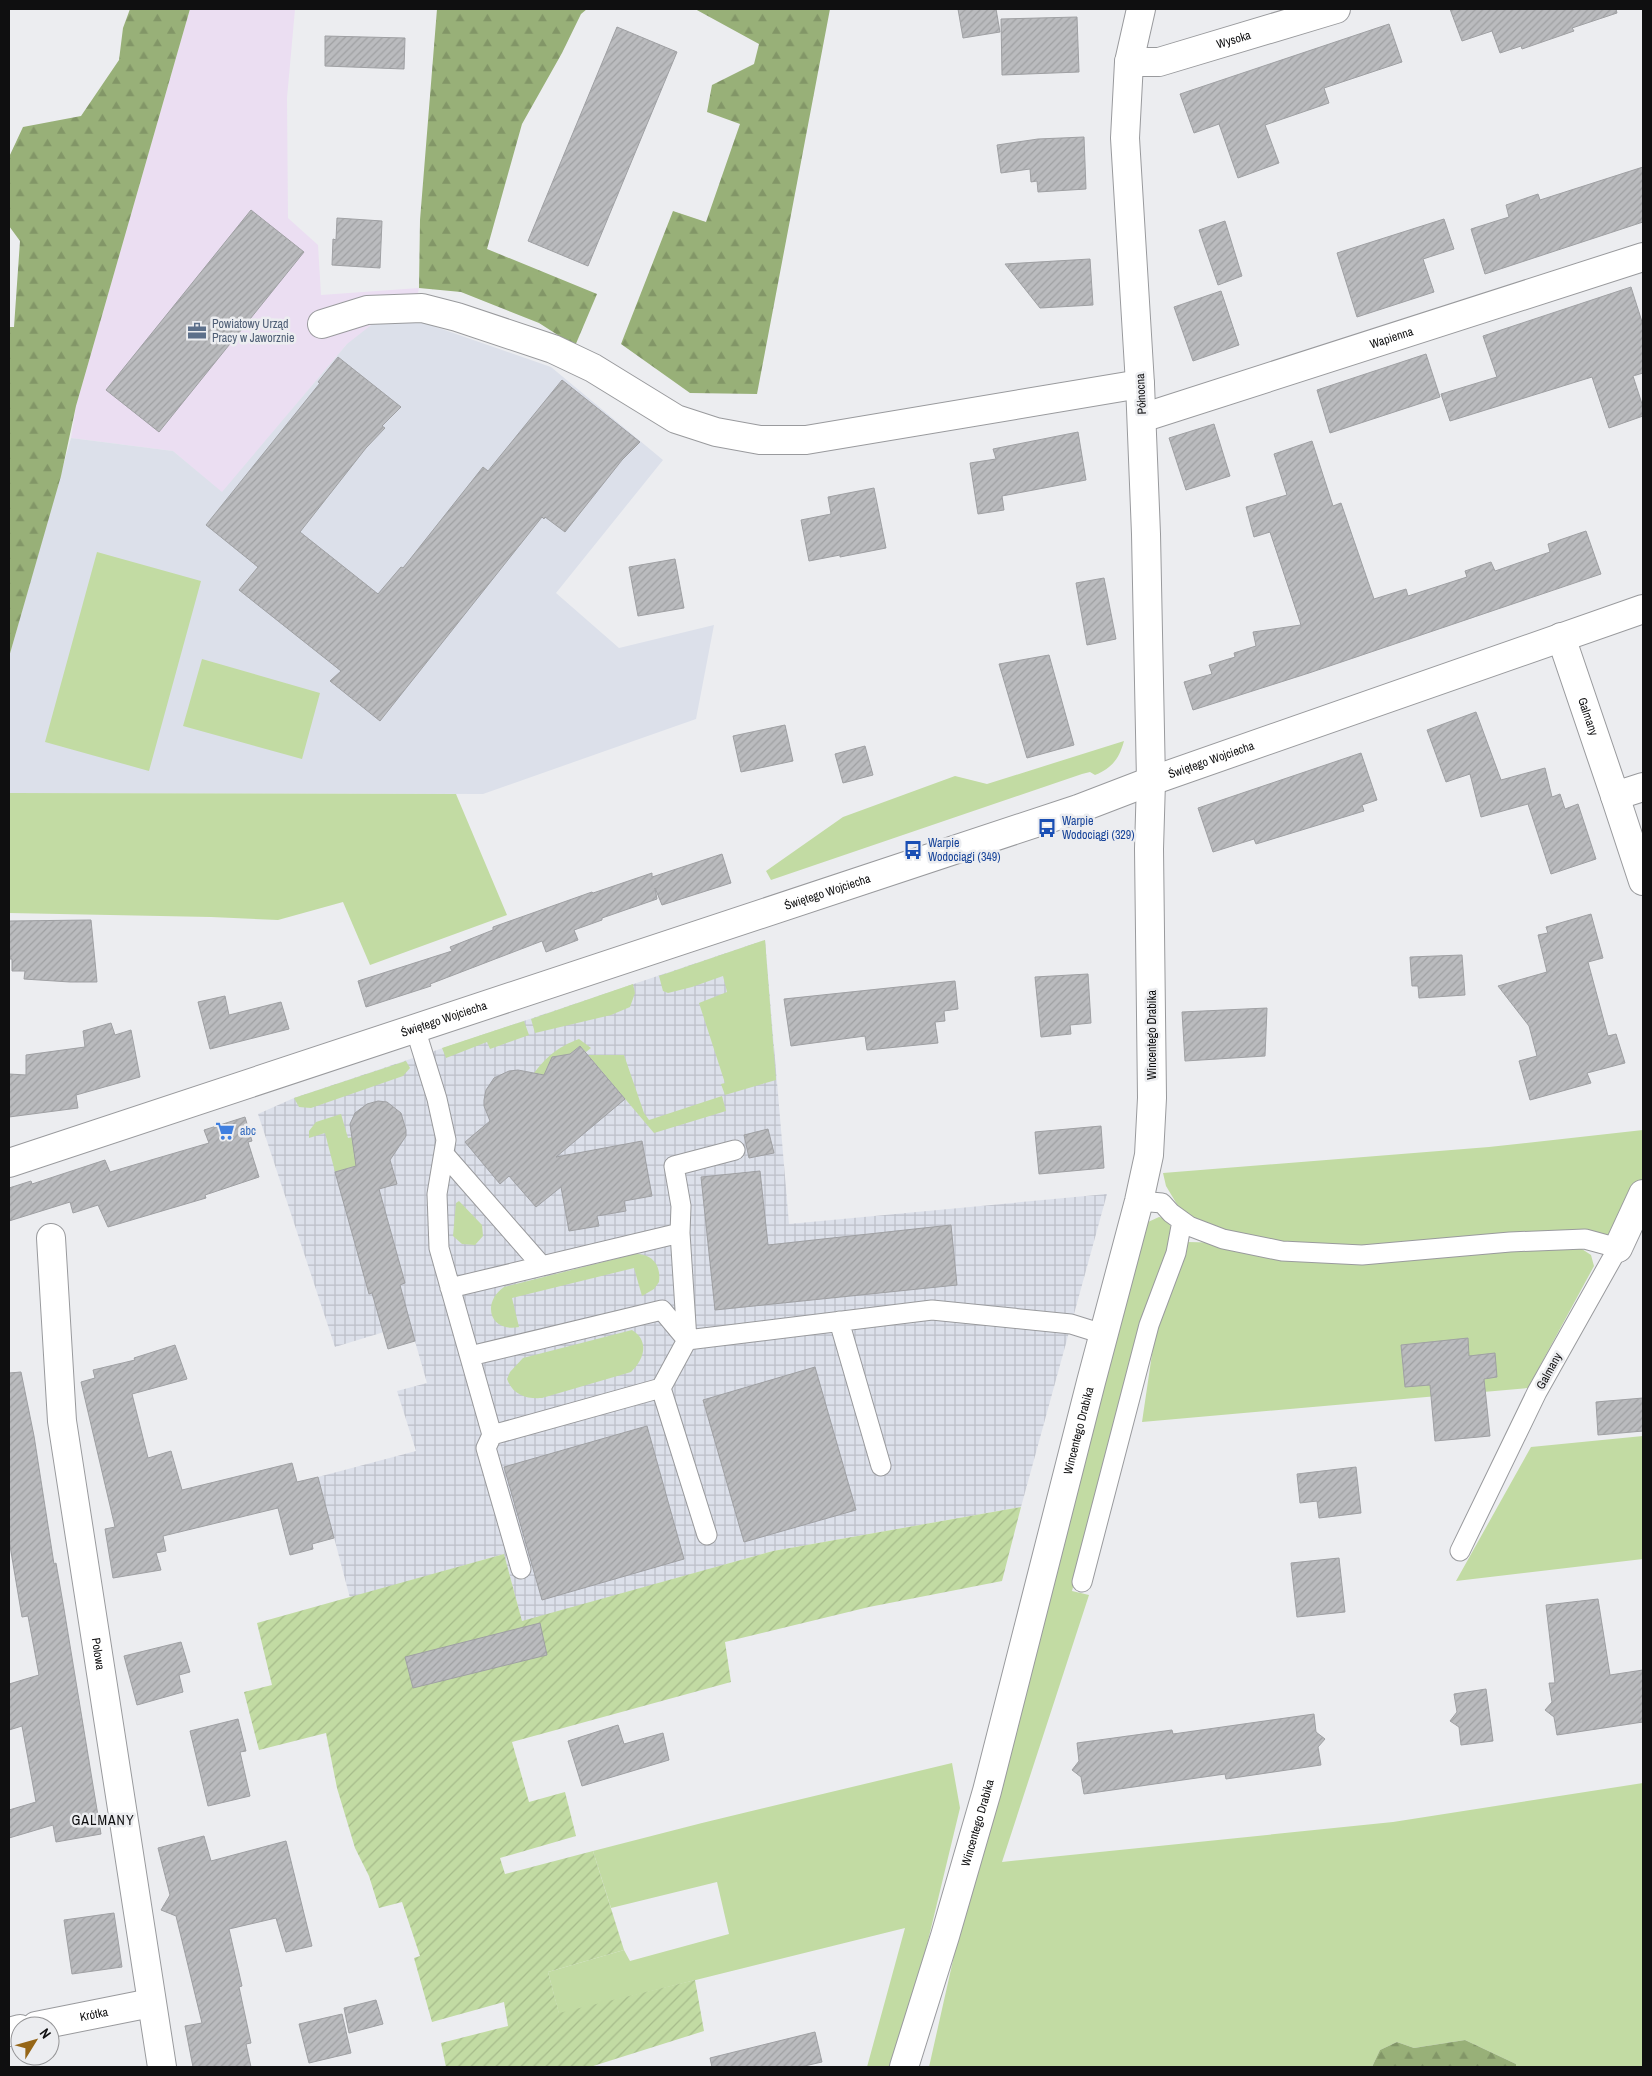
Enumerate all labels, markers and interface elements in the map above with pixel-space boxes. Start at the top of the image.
street label: Wysoka [1215,27,1253,52]
place label: Powiatowy Urząd Pracy w Jaworznie [212,316,295,346]
office icon: Powiatowy Urząd Pracy w Jaworznie [186,320,208,342]
street label: Wapienna [1368,323,1416,352]
street label: Północna [1132,373,1150,415]
street label: Galmany [1574,695,1602,738]
street label: Świętego Wojciecha [1166,737,1257,782]
place label: Warpie Wodociągi (329) [1062,813,1135,843]
bus stop icon: Warpie Wodociągi (329) [1036,817,1058,839]
place label: Warpie Wodociągi (349) [928,835,1001,865]
bus stop icon: Warpie Wodociągi (349) [902,839,924,861]
street label: Świętego Wojciecha [782,870,873,914]
street label: Wincentego Drabika [1144,990,1160,1080]
street label: Świętego Wojciecha [399,997,489,1041]
supermarket icon: abc [214,1120,236,1142]
place label: abc [240,1123,256,1139]
street label: Galmany [1532,1350,1566,1392]
street label: Wincentego Drabika [1060,1385,1098,1476]
street label: Polowa [88,1637,109,1672]
street label: Wincentego Drabika [958,1777,998,1868]
district label: GALMANY [71,1811,135,1829]
street label: Krótka [78,2004,110,2025]
north arrow [10,2016,60,2066]
text: N [36,2024,55,2042]

